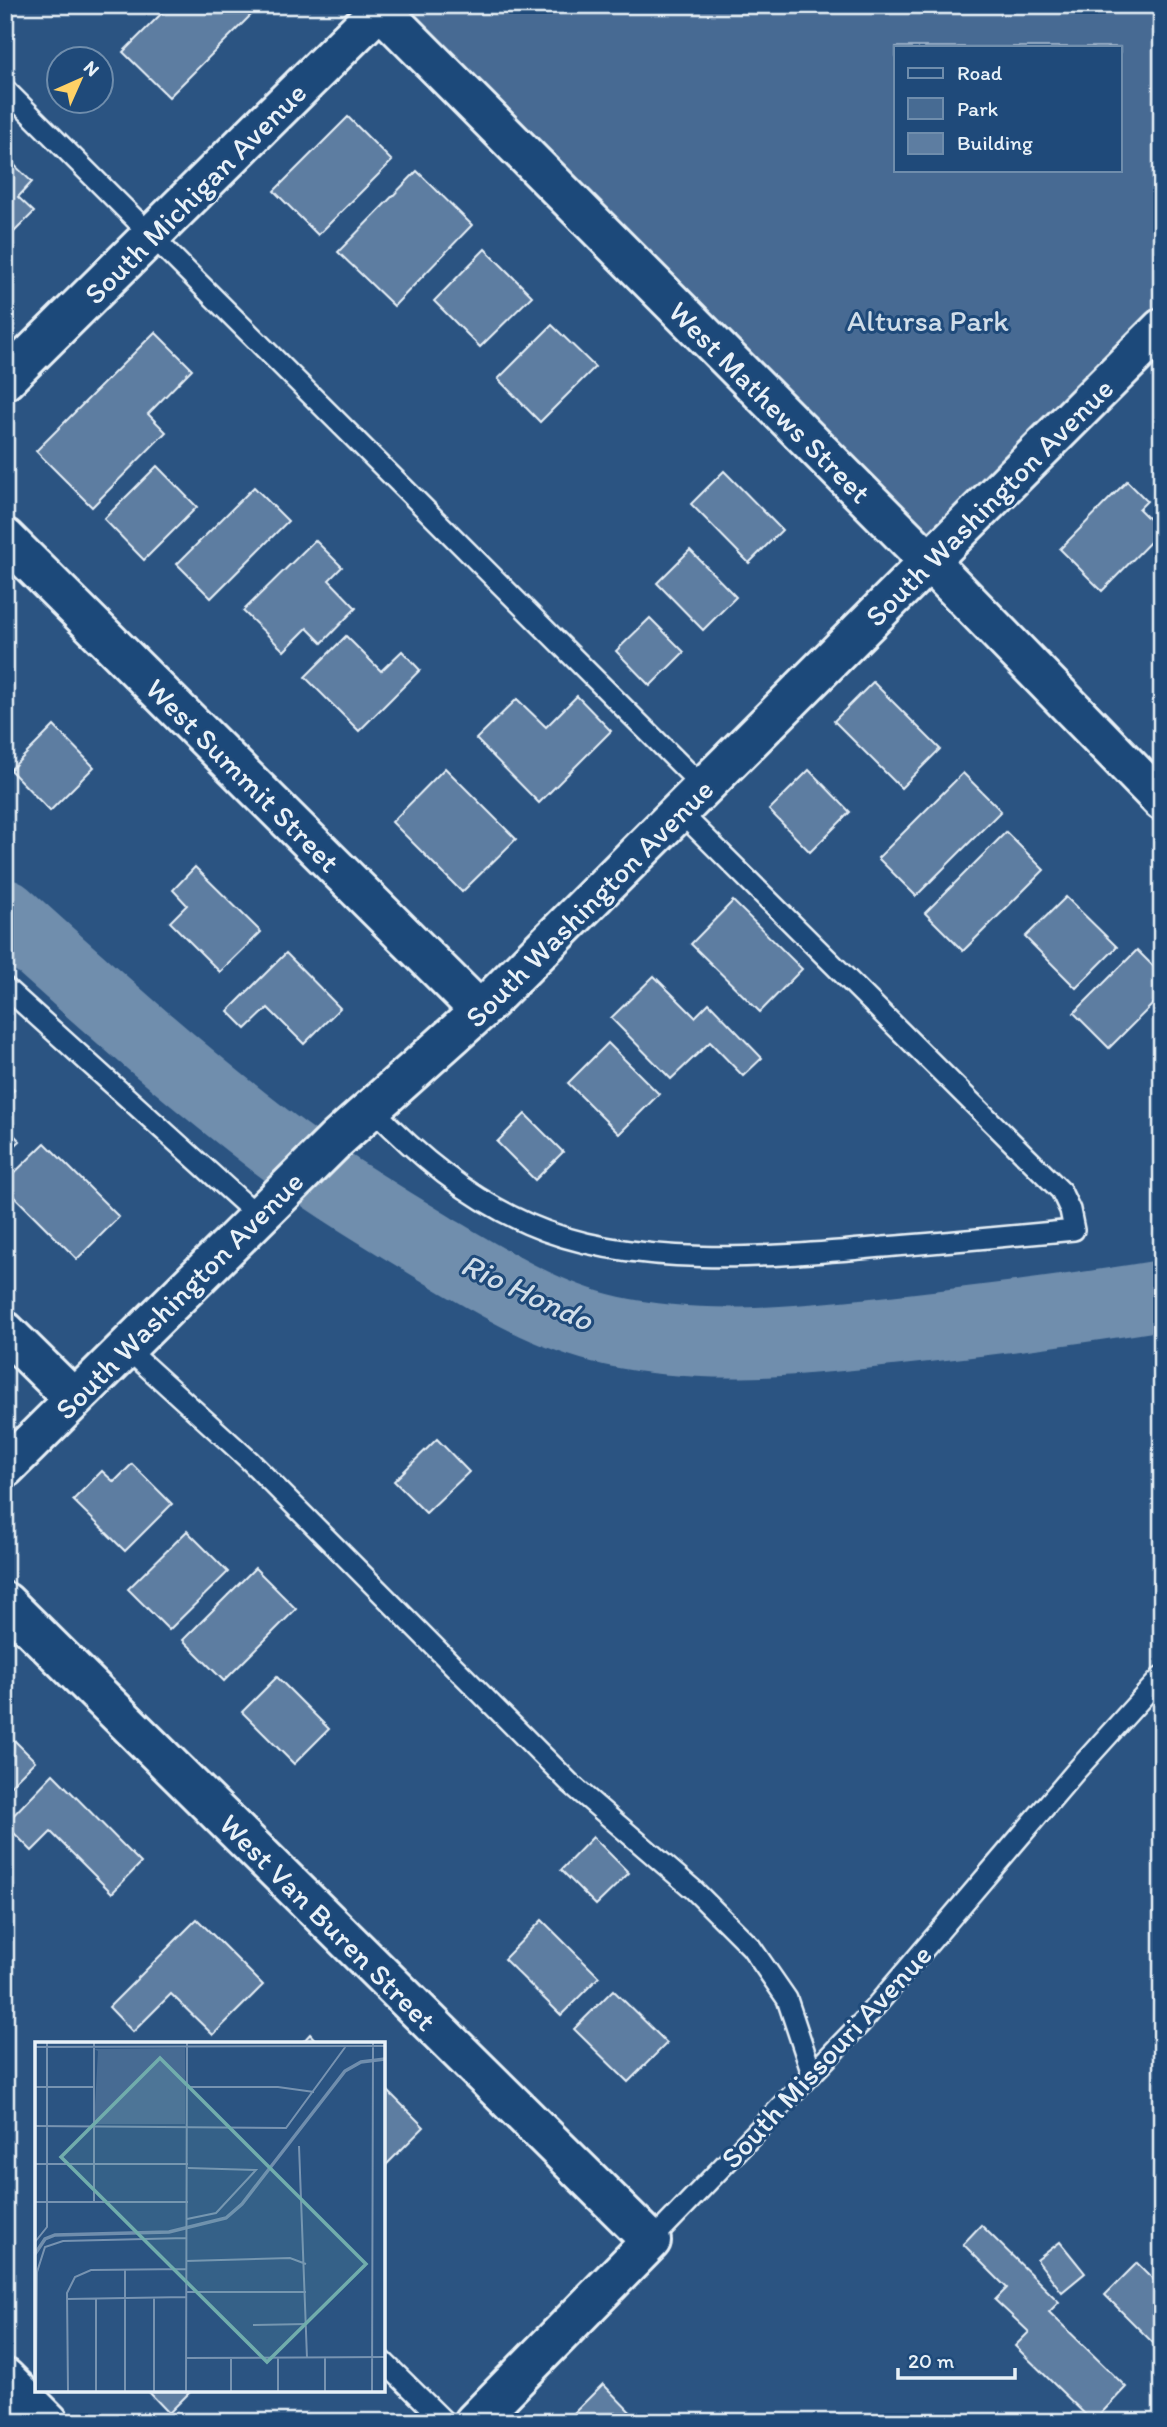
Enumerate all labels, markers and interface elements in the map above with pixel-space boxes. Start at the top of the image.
north arrow [46,46,116,116]
legend [894,46,1122,172]
text: N [79,56,104,81]
text: Road [957,60,1003,85]
street label: South Michigan Avenue [76,74,314,312]
text: Park [957,96,999,121]
text: Building [957,130,1033,155]
street label: West Mathews Street [661,293,879,511]
park label: Altursa Park [847,302,1009,339]
street label: South Washington Avenue [857,370,1121,634]
street label: West Summit Street [138,670,348,880]
street label: South Washington Avenue [457,771,721,1035]
street label: South Washington Avenue [47,1163,311,1427]
water label: Rio Hondo [455,1245,600,1340]
street label: West Van Buren Street [212,1806,444,2038]
street label: South Missouri Avenue [712,1936,940,2176]
inset map [35,2042,385,2392]
scale bar [898,2336,1015,2380]
text: 20 m [908,2348,955,2373]

